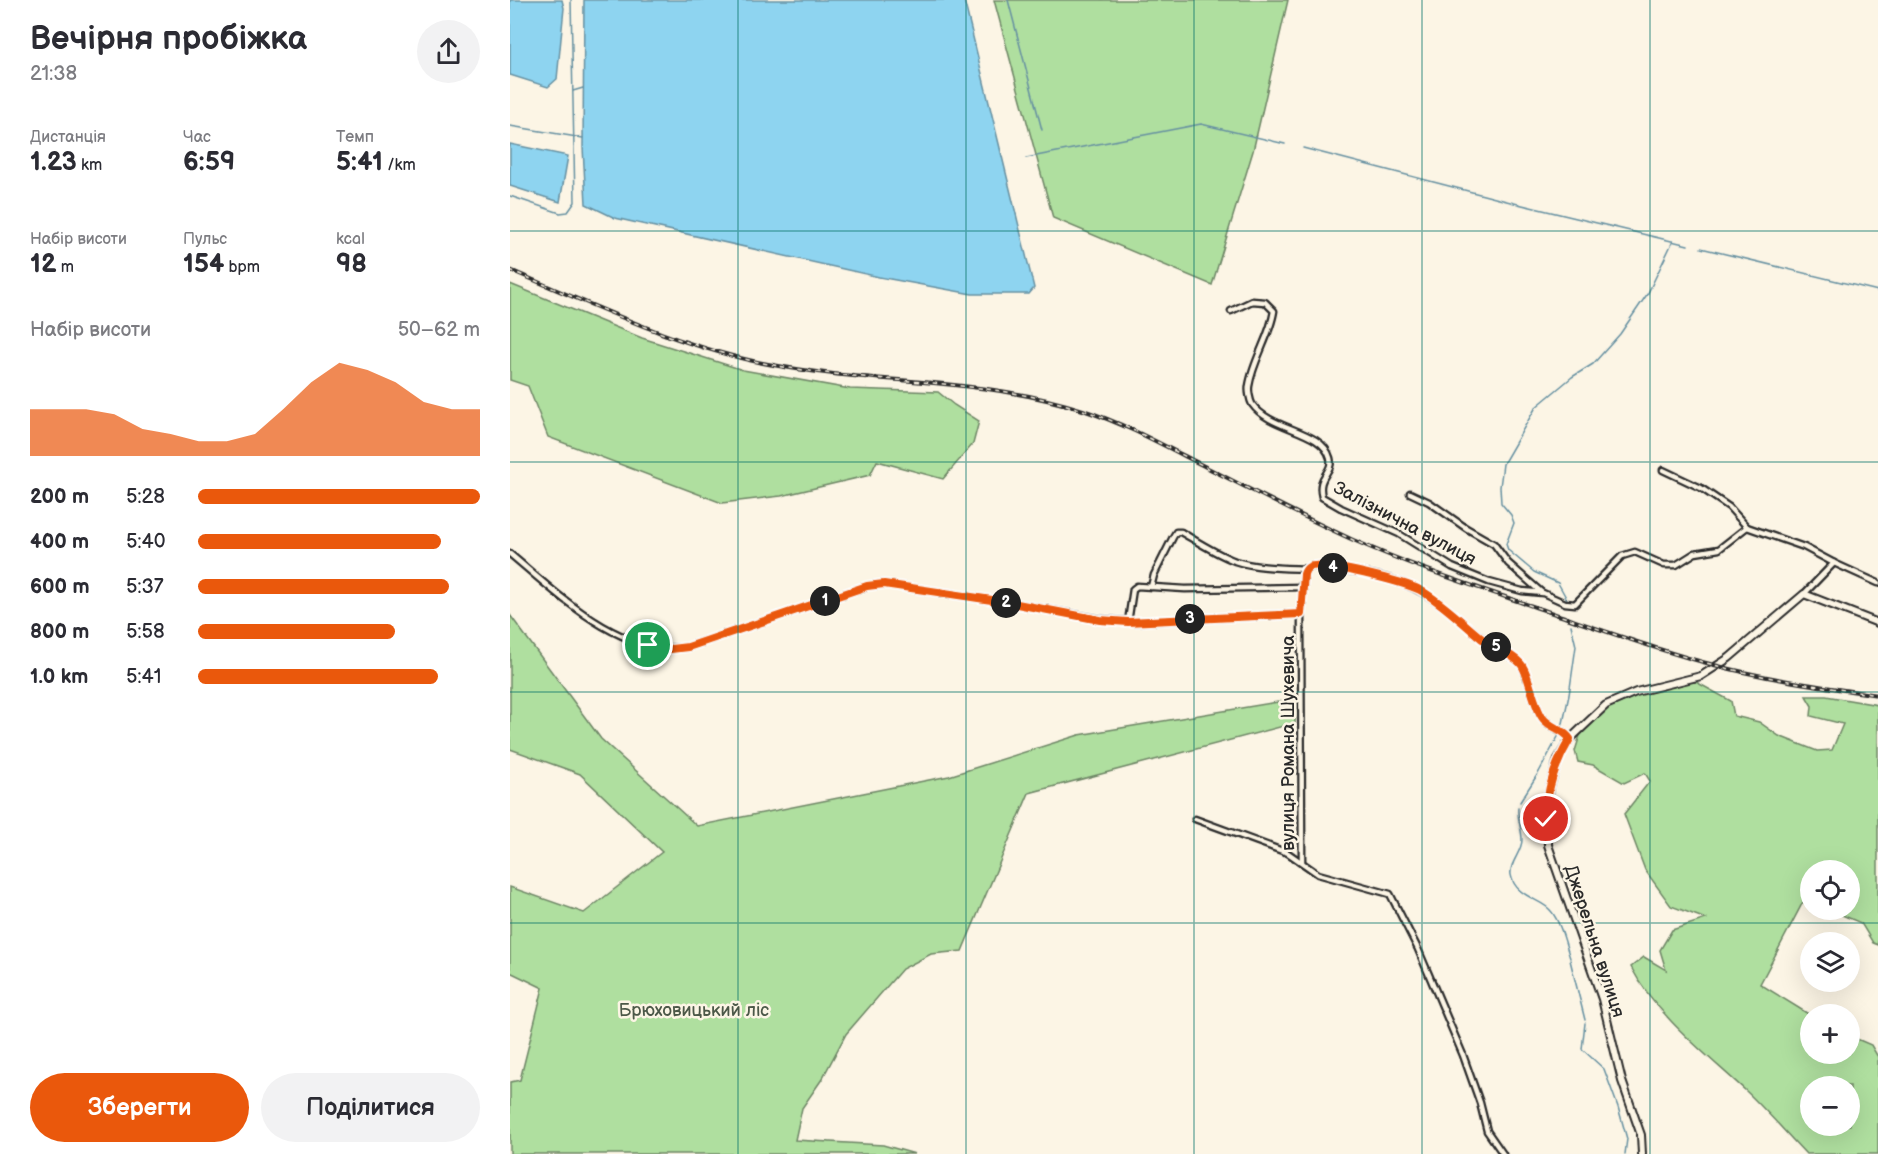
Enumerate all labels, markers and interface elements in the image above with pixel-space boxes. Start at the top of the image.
text: Вечірня пробіжка [30,19,307,59]
button: share [417,20,480,83]
text: 21:38 [30,62,77,86]
text: Дистанція [30,128,106,147]
text: Час [183,128,211,147]
text: Темп [336,128,374,147]
text: 1.23 [30,147,77,178]
text: 6:59 [183,147,235,178]
text: 5:41 [336,147,383,178]
text: km [77,156,102,175]
text: /km [383,156,416,175]
text: Набір висоти [30,230,127,249]
text: Пульс [183,230,227,249]
text: kcal [336,230,365,249]
text: 12 [30,249,57,280]
text: 154 [183,249,224,280]
text: 98 [336,249,367,280]
text: m [57,258,74,277]
text: bpm [224,258,260,277]
text: Набір висоти [30,318,151,342]
text: 50–62 m [398,318,480,342]
street label: Залізнична вулиця [1330,477,1480,570]
text: 200 m [30,485,89,509]
text: 5:28 [126,485,165,509]
text: 400 m [30,530,89,554]
text: 5:40 [126,530,165,554]
pin: 4 [1318,553,1348,583]
text: 4 [1328,558,1338,577]
text: 600 m [30,575,90,599]
text: 5:37 [126,575,164,599]
pin: 1 [810,586,840,616]
pin: 2 [991,588,1021,618]
text: 1 [822,591,828,610]
text: 2 [1001,593,1011,612]
pin: 3 [1175,604,1205,634]
text: 3 [1185,609,1195,628]
pin [622,619,673,670]
text: 800 m [30,620,89,644]
text: 5:58 [126,620,165,644]
icon: arrive [631,628,664,661]
pin: 5 [1481,632,1511,662]
street label: вулиця Романа Шухевича [1278,635,1299,851]
text: 5 [1491,637,1501,656]
text: 1.0 km [30,665,88,689]
text: 5:41 [126,665,161,689]
pin [1520,793,1571,844]
icon: check [1529,802,1562,835]
map controls [1800,860,1860,1136]
button: locate [1800,860,1860,920]
street label: Джерельна вулиця [1560,862,1629,1020]
button: layers [1800,932,1860,992]
park label: Брюховицький ліс [619,1000,769,1021]
button: + [1800,1004,1860,1064]
button: Зберегти [30,1073,249,1142]
button: Поділитися [261,1073,480,1142]
button: − [1800,1076,1860,1136]

